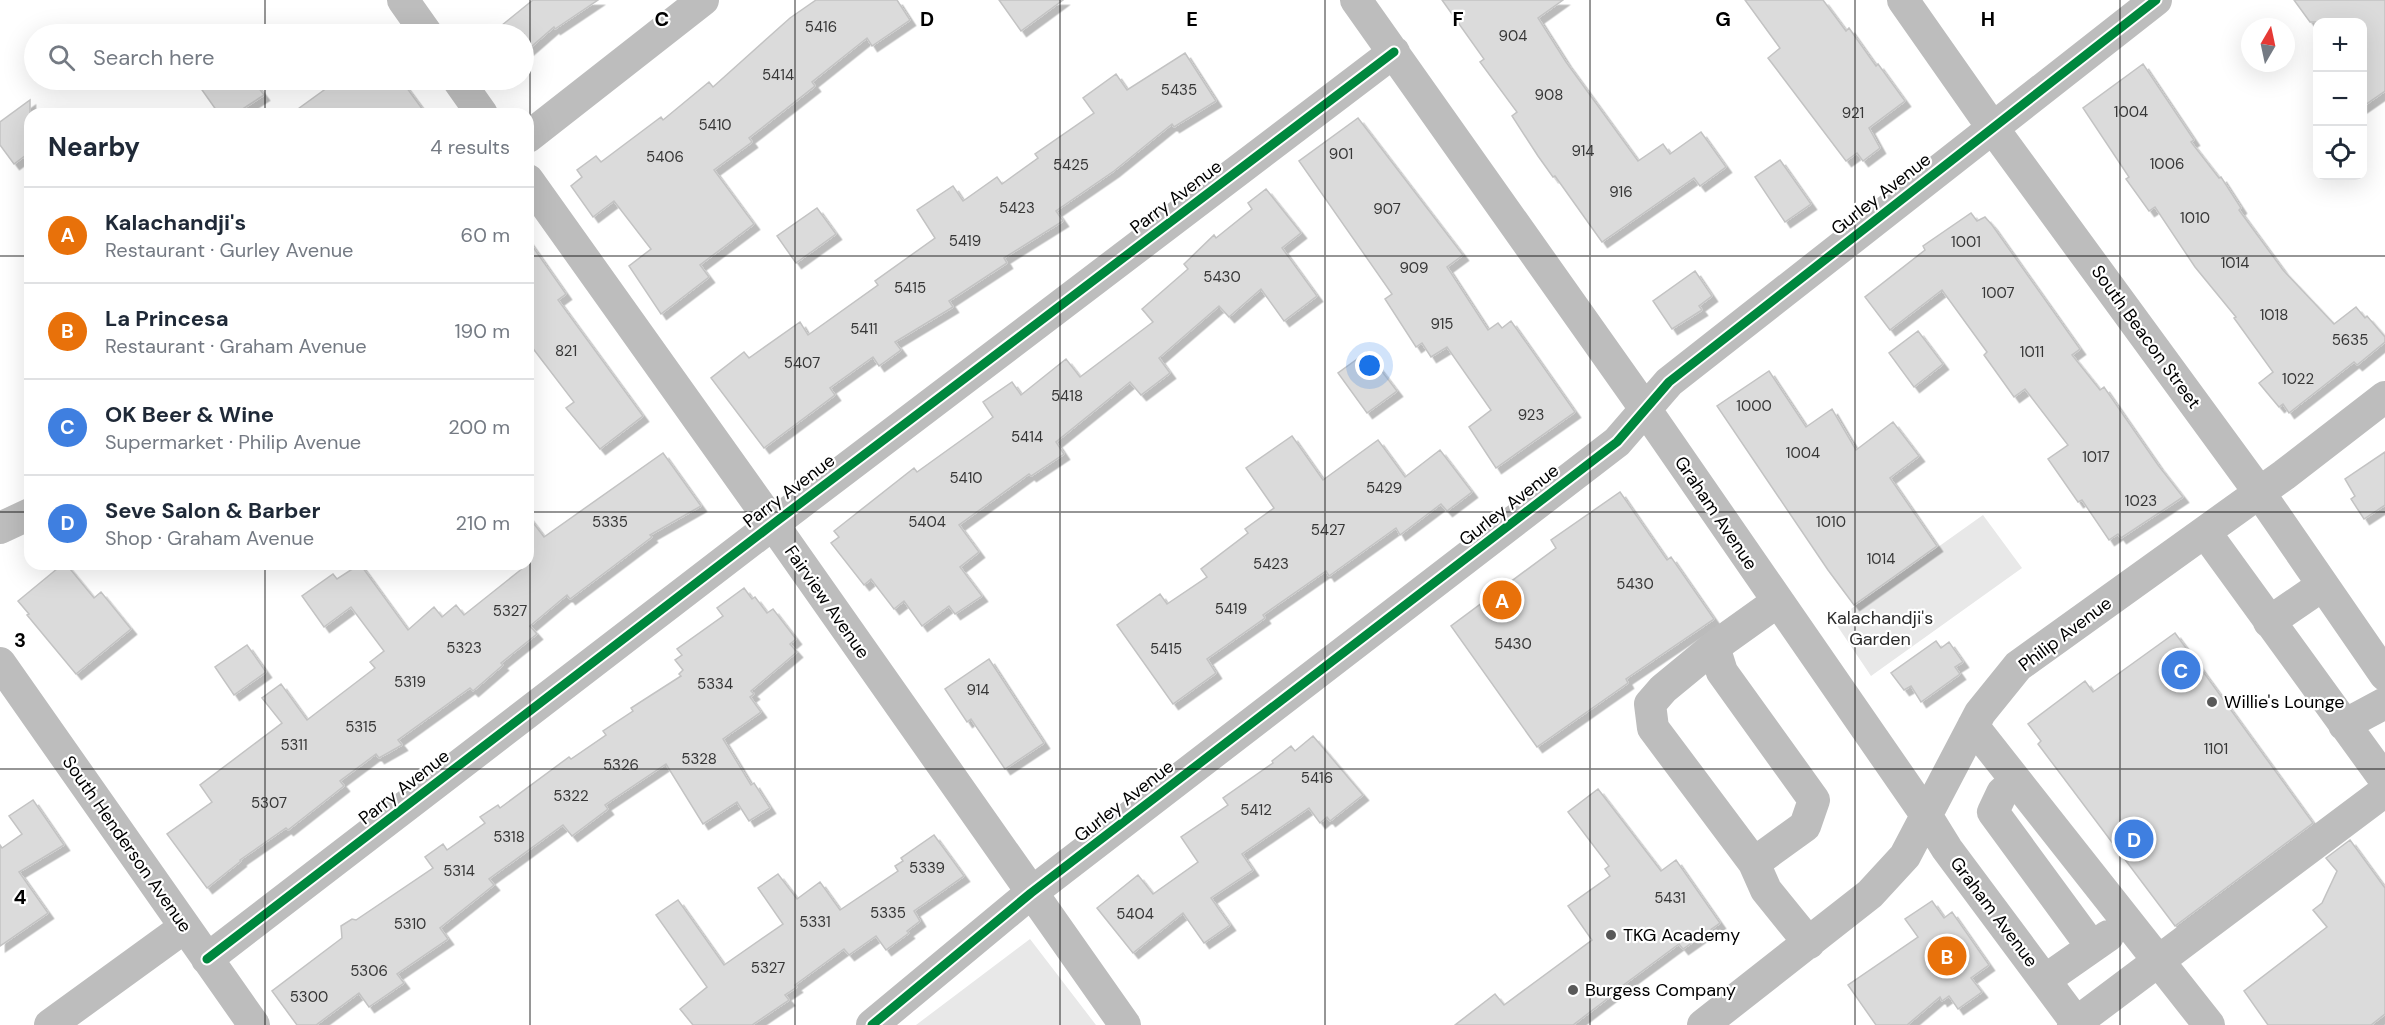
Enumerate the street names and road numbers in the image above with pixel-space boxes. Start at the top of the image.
street label: Gurley Avenue [1826,147,1936,241]
street label: Parry Avenue [1125,155,1227,239]
street label: South Beacon Street [2086,261,2206,413]
street label: Parry Avenue [738,449,840,533]
street label: Graham Avenue [1669,451,1763,575]
street label: Gurley Avenue [1454,458,1564,552]
street label: Fairview Avenue [779,541,875,663]
street label: Philip Avenue [2014,591,2116,677]
street label: Parry Avenue [354,744,454,830]
street label: South Henderson Avenue [57,751,197,937]
street label: Gurley Avenue [1069,754,1179,848]
street label: Graham Avenue [1945,852,2043,972]

